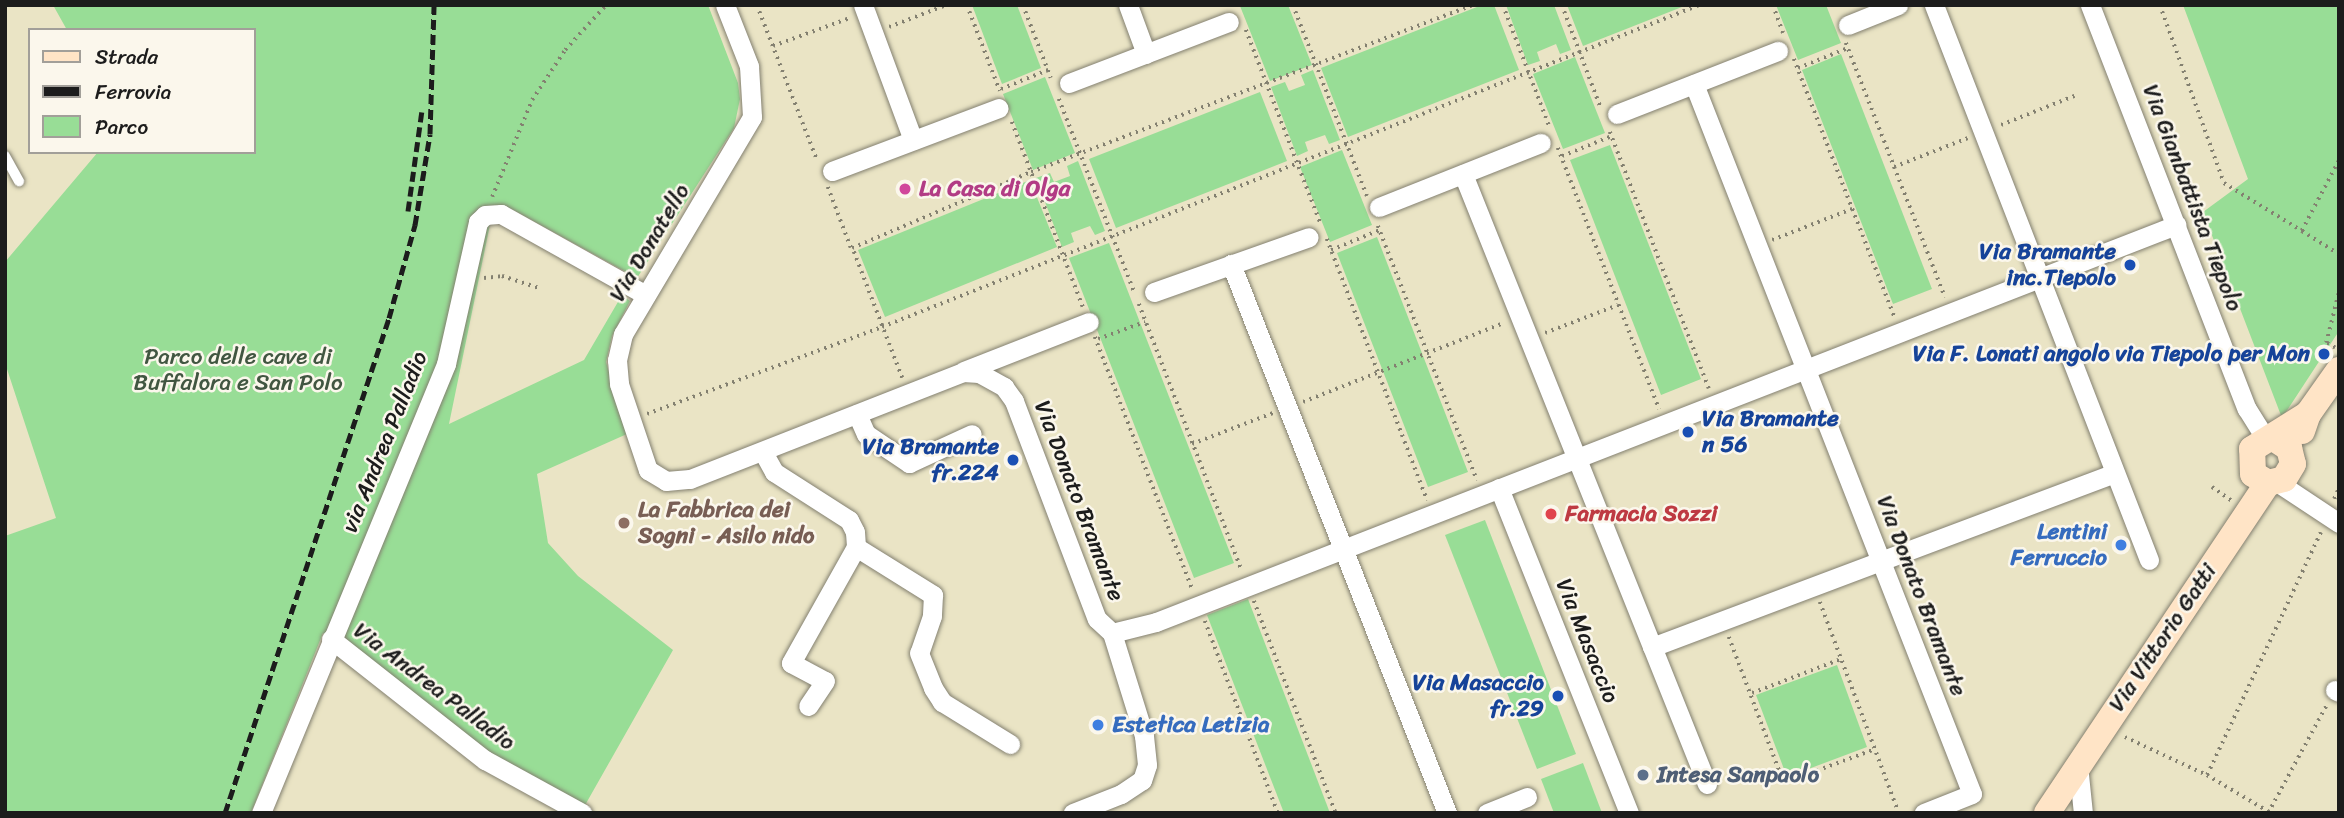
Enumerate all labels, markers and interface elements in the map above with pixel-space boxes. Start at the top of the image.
legend [28,28,256,154]
text: Strada [95,38,158,76]
text: Ferrovia [95,73,171,111]
street label: Via Gianbattista Tiepolo [2136,81,2248,315]
text: Parco [95,108,148,146]
place label: La Casa di Olga [919,175,1070,203]
street label: Via Donatello [604,179,696,307]
marker: La Casa di Olga [897,181,913,197]
place label: Via Bramante inc.Tiepolo [1980,238,2116,292]
marker: Via Bramante inc.Tiepolo [2122,257,2138,273]
place label: Via F. Lonati angolo via Tiepolo per Mon [1914,340,2310,368]
park label: Parco delle cave di Buffalora e San Polo [133,343,343,397]
marker: Via F. Lonati angolo via Tiepolo per Mon [2316,346,2332,362]
street label: via Andrea Palladio [336,347,434,537]
street label: Via Donato Bramante [1028,397,1130,605]
place label: Via Bramante n 56 [1702,405,1838,459]
marker: Via Bramante n 56 [1680,424,1696,440]
place label: Via Bramante fr.224 [863,433,999,487]
marker: Via Bramante fr.224 [1005,452,1021,468]
street label: Via Donato Bramante [1870,492,1972,700]
place label: La Fabbrica dei Sogni - Asilo nido [638,496,816,550]
place label: Farmacia Sozzi [1565,500,1717,528]
marker: Farmacia Sozzi [1543,506,1559,522]
marker: La Fabbrica dei Sogni - Asilo nido [616,515,632,531]
place label: Lentini Ferruccio [2010,518,2107,572]
marker: Lentini Ferruccio [2113,537,2129,553]
street label: Via Vittorio Gatti [2103,559,2223,717]
street label: Via Masaccio [1550,575,1624,707]
street label: Via Andrea Palladio [347,617,521,757]
place label: Via Masaccio fr.29 [1413,669,1544,723]
marker: Via Masaccio fr.29 [1550,688,1566,704]
place label: Estetica Letizia [1112,711,1270,739]
marker: Estetica Letizia [1090,717,1106,733]
place label: Intesa Sanpaolo [1657,761,1819,789]
marker: Intesa Sanpaolo [1635,767,1651,783]

